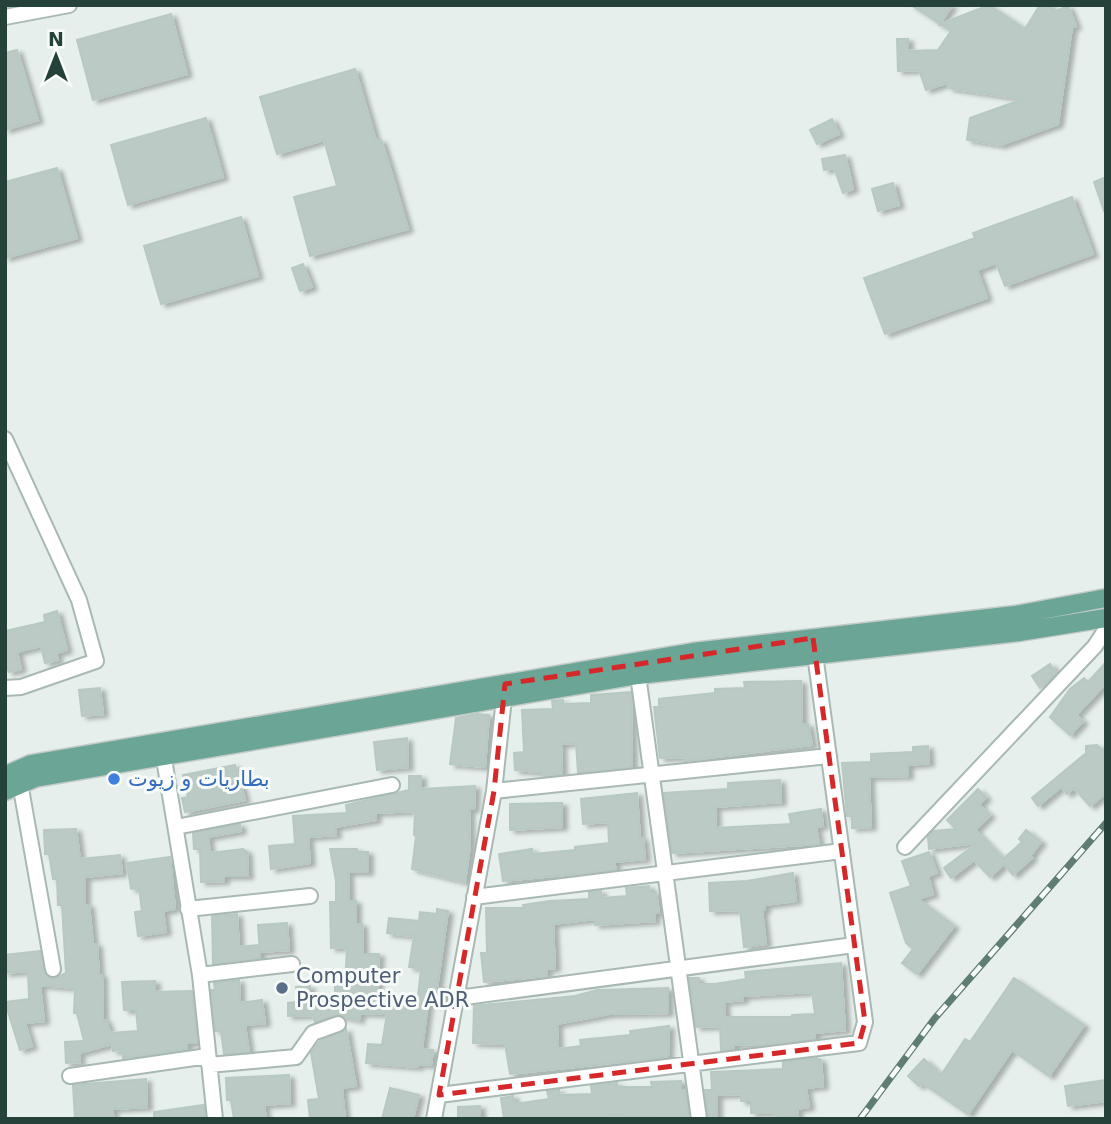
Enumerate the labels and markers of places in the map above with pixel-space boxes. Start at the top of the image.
place label: بطاريات و زيوت [128,767,270,791]
marker: بطاريات و زيوت [106,771,122,787]
place label: Computer Prospective ADR [296,964,469,1012]
marker: Computer Prospective ADR [274,980,290,996]

